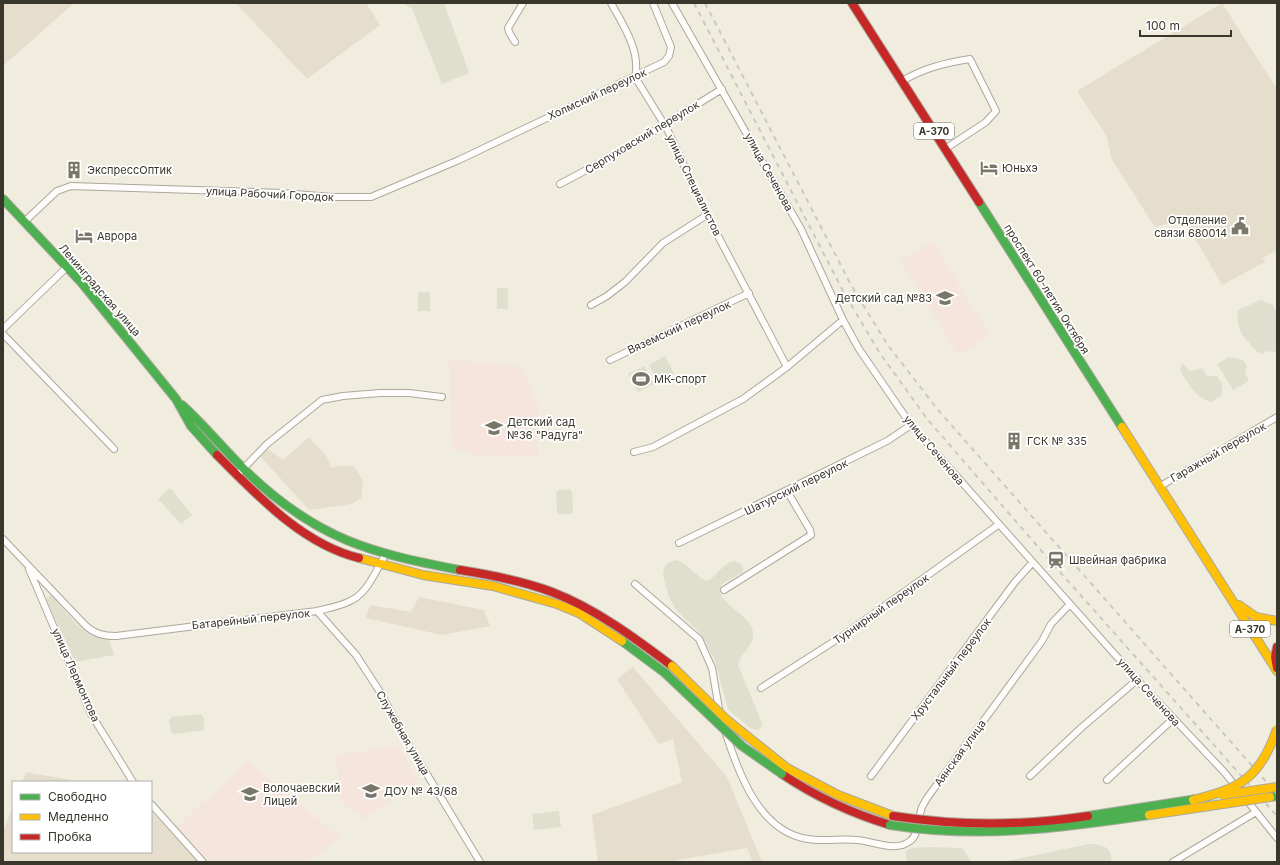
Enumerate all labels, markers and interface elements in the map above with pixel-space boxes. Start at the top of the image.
scale bar [1140,12,1231,38]
text: 100 m [1146,18,1180,33]
street label: Холмский переулок [545,65,649,123]
street label: Серпуховский переулок [582,97,702,177]
road number: А-370 [914,123,954,139]
street label: улица Сеченова [742,130,796,214]
street label: улица Специалистов [663,132,725,238]
hotel icon: Юньхэ [979,158,999,178]
building icon: ЭкспрессОптик [64,160,84,180]
place label: Юньхэ [1002,161,1038,175]
place label: ЭкспрессОптик [87,163,172,177]
street label: улица Рабочий Городок [206,184,334,204]
place label: Отделение связи 680014 [1154,213,1227,240]
public building icon: Отделение связи 680014 [1230,216,1250,236]
street label: проспект 60-летия Октября [1001,221,1093,357]
hotel icon: Аврора [74,226,94,246]
place label: Аврора [97,229,137,243]
street label: Ленинградская улица [56,241,144,339]
school or university icon: Детский сад №83 [935,288,955,308]
place label: Детский сад №83 [835,291,932,305]
street label: Вяземский переулок [625,297,733,357]
sports icon: МК-спорт [631,369,651,389]
place label: МК-спорт [654,372,707,386]
street label: улица Сеченова [901,412,967,488]
place label: Детский сад №36 "Радуга" [507,415,583,442]
school or university icon: Детский сад №36 "Радуга" [484,418,504,438]
street label: Гаражный переулок [1168,419,1268,485]
building icon: ГСК № 335 [1004,431,1024,451]
place label: ГСК № 335 [1027,434,1087,448]
street label: Шатурский переулок [742,456,850,518]
station icon: Швейная фабрика [1046,550,1066,570]
place label: Швейная фабрика [1069,553,1166,567]
street label: Турнирный переулок [830,571,932,647]
street label: Батарейный переулок [191,606,311,632]
street label: Хрустальный переулок [908,615,994,723]
road number: А-370 [1230,621,1270,637]
street label: улица Лермонтова [49,626,103,724]
street label: улица Сеченова [1115,655,1183,729]
street label: Служебная улица [373,688,433,778]
street label: Аянская улица [931,717,989,789]
legend [12,781,152,853]
place label: Волочаевский Лицей [263,781,340,808]
school or university icon: ДОУ № 43/68 [361,781,381,801]
school or university icon: Волочаевский Лицей [240,784,260,804]
place label: ДОУ № 43/68 [384,784,458,798]
text: Свободно [48,789,107,804]
text: Медленно [48,809,109,824]
text: Пробка [48,829,92,844]

